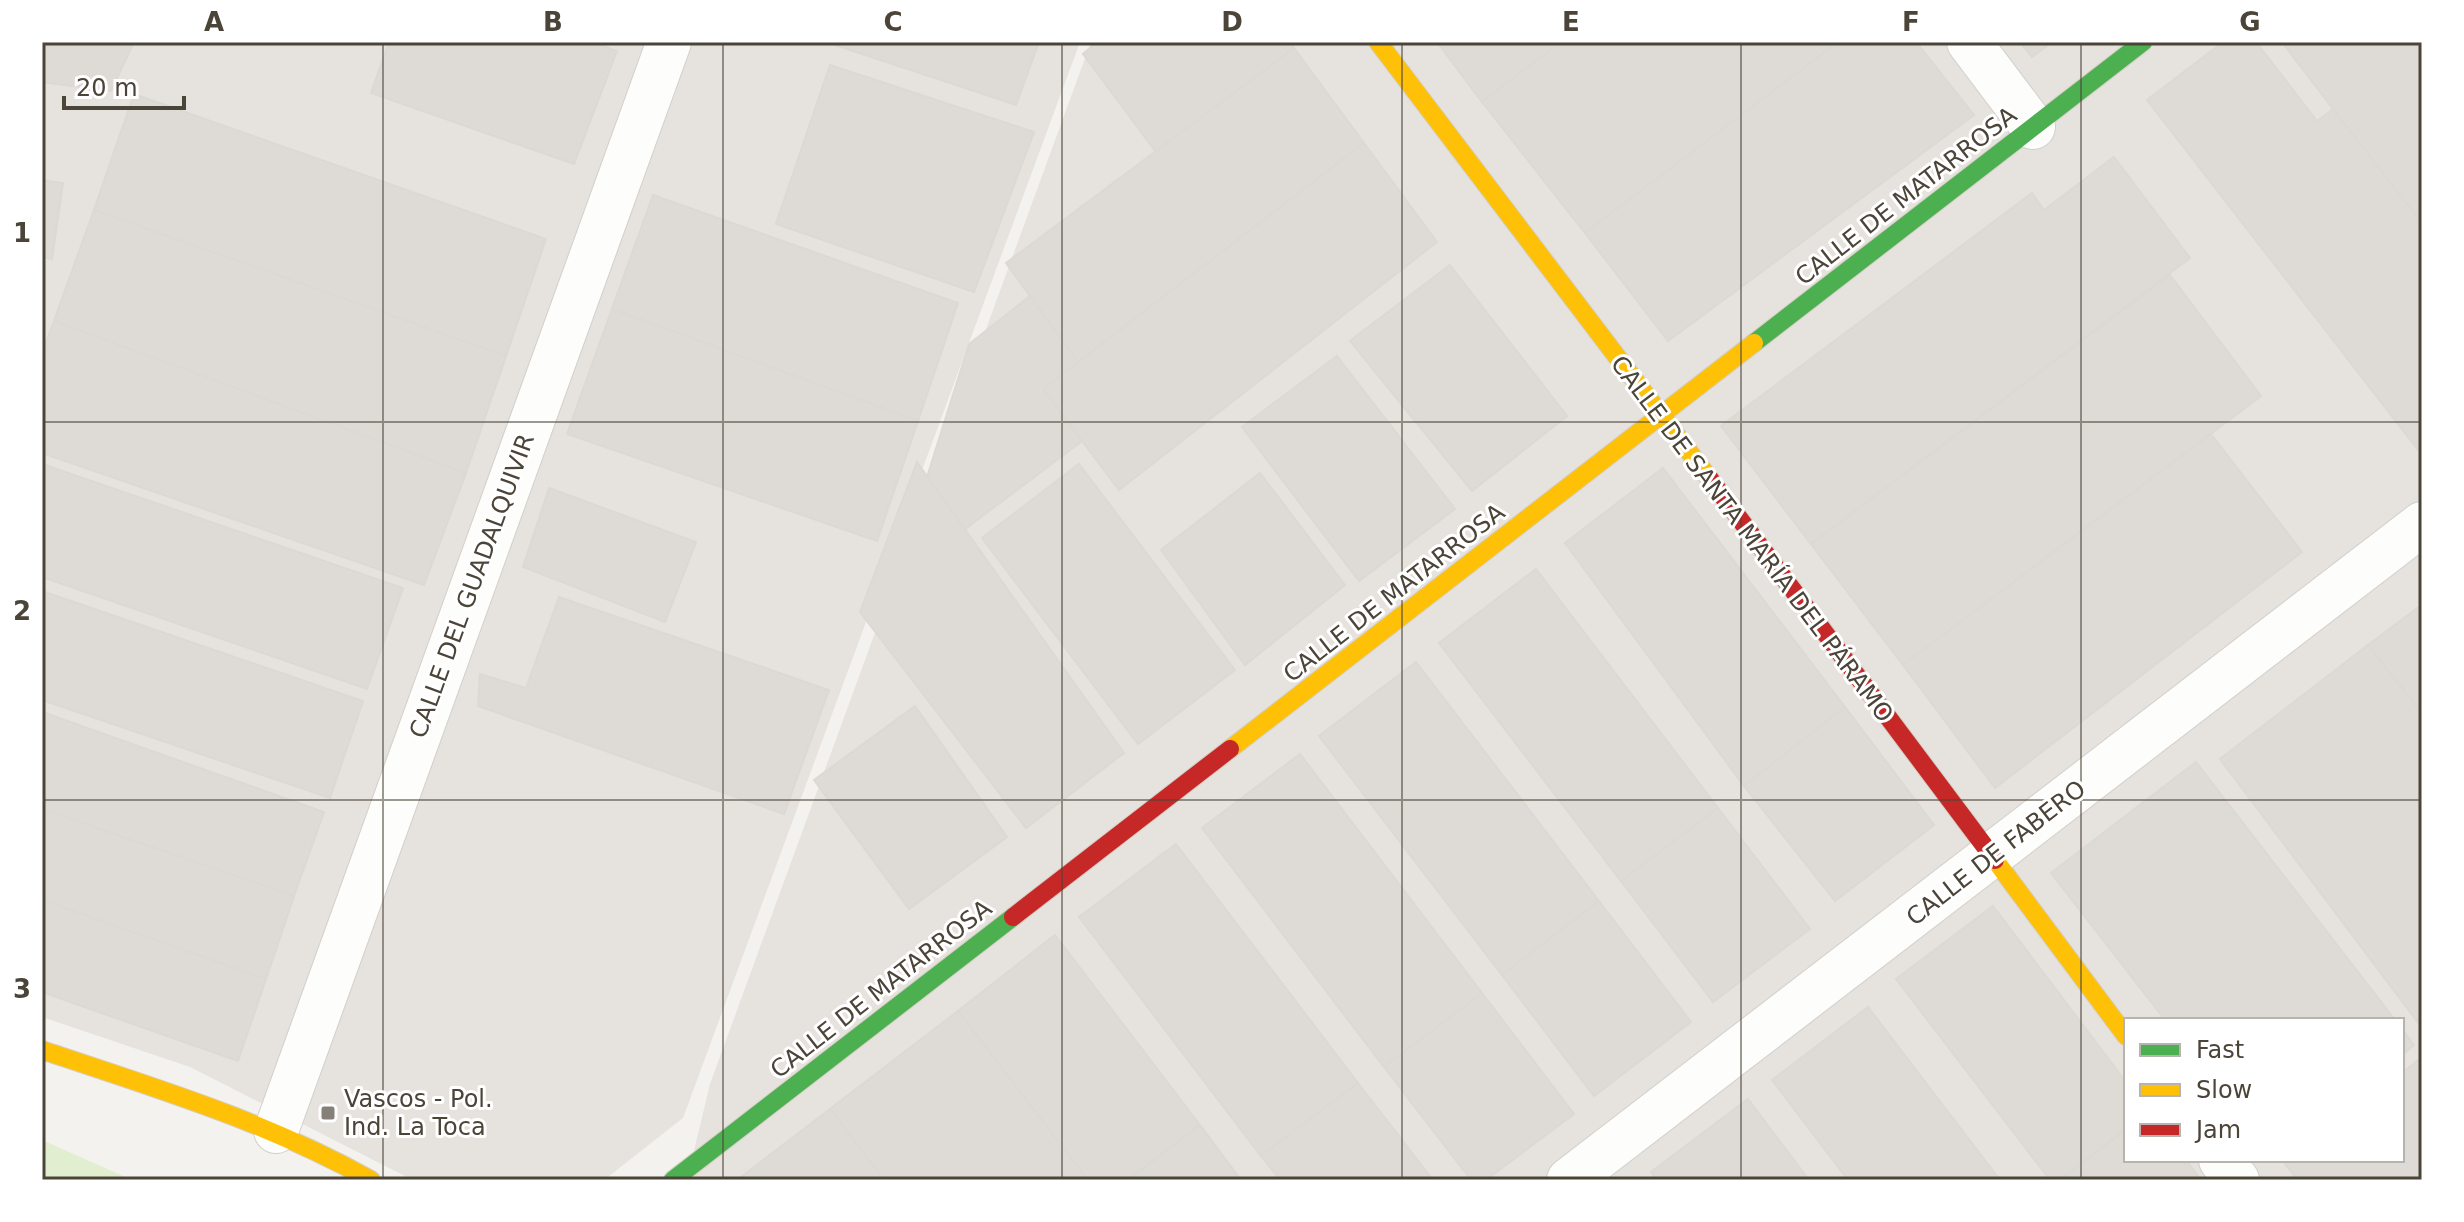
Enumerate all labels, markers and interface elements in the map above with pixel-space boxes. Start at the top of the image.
text: A [204,7,224,37]
text: B [543,7,563,37]
text: C [883,7,903,37]
text: D [1221,7,1243,37]
text: E [1562,7,1580,37]
text: F [1902,7,1920,37]
text: G [2239,7,2261,37]
scale bar [64,60,184,110]
text: 20 m [76,74,138,102]
street label: CALLE DE MATARROSA [1790,101,2023,291]
text: 1 [13,218,31,248]
street label: CALLE DE SANTA MARÍA DEL PÁRAMO [1605,350,1900,728]
street label: CALLE DEL GUADALQUIVIR [404,430,540,742]
street label: CALLE DE MATARROSA [1278,498,1511,688]
text: 2 [13,596,31,626]
street label: CALLE DE FABERO [1901,774,2091,932]
street label: CALLE DE MATARROSA [765,894,998,1084]
text: 3 [13,974,31,1004]
legend [2124,1018,2404,1162]
text: Fast [2196,1036,2244,1064]
text: Slow [2196,1076,2252,1104]
place label: Vascos - Pol. Ind. La Toca [344,1085,493,1141]
marker: Vascos - Pol. Ind. La Toca [319,1104,337,1122]
text: Jam [2194,1116,2241,1144]

